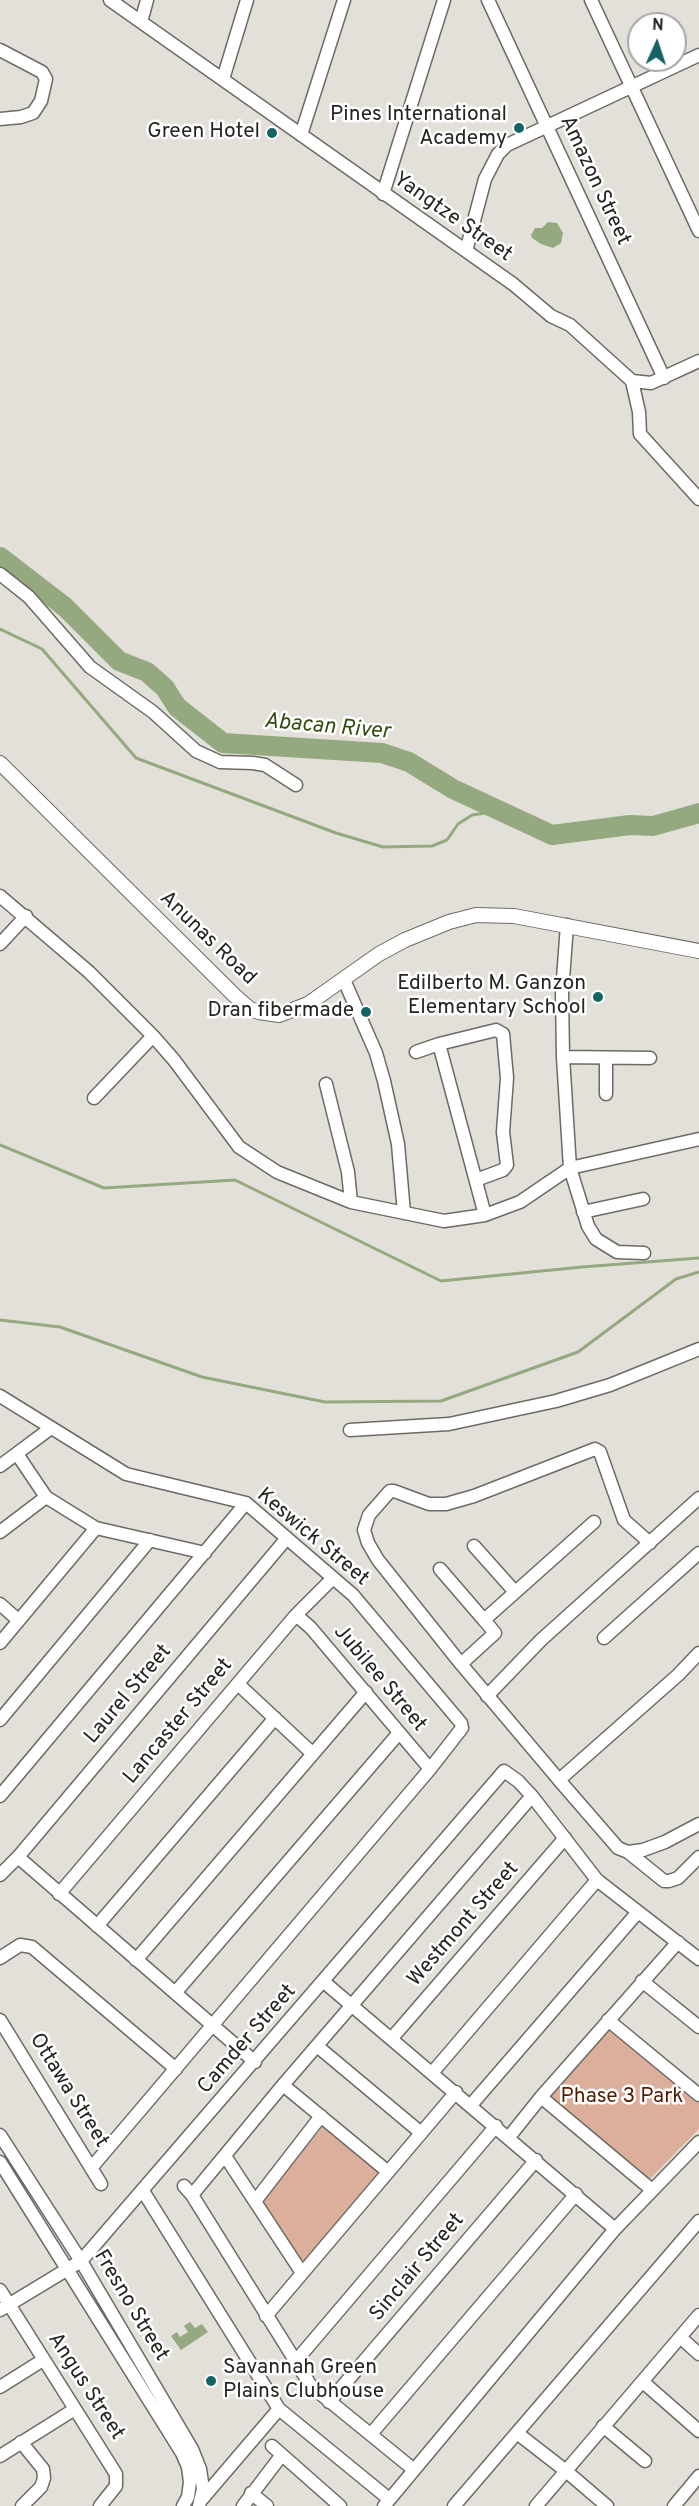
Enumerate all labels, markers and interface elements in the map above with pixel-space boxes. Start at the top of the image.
north arrow [627,12,687,72]
text: N [652,16,664,36]
place label: Pines International Academy [330,103,507,153]
street label: Amazon Street [553,112,635,250]
place label: Green Hotel [147,120,260,146]
marker: Pines International Academy [512,121,526,135]
marker: Green Hotel [265,126,279,140]
street label: Yangtze Street [388,168,516,268]
water label: Abacan River [263,709,391,747]
street label: Anunas Road [153,887,261,991]
place label: Edilberto M. Ganzon Elementary School [397,972,586,1022]
marker: Edilberto M. Ganzon Elementary School [591,990,605,1004]
place label: Dran fibermade [207,999,354,1025]
marker: Dran fibermade [359,1005,373,1019]
street label: Keswick Street [251,1484,373,1592]
street label: Jubilee Street [327,1620,431,1738]
street label: Laurel Street [80,1640,178,1750]
street label: Lancaster Street [119,1654,239,1790]
street label: Westmont Street [403,1858,525,1992]
street label: Camder Street [193,1980,303,2100]
street label: Ottawa Street [23,2029,113,2153]
park label: Phase 3 Park [561,2085,683,2111]
street label: Sinclair Street [365,2209,471,2327]
street label: Fresno Street [87,2246,173,2366]
street label: Angus Street [41,2329,129,2445]
place label: Savannah Green Plains Clubhouse [223,2356,384,2406]
marker: Savannah Green Plains Clubhouse [204,2374,218,2388]

